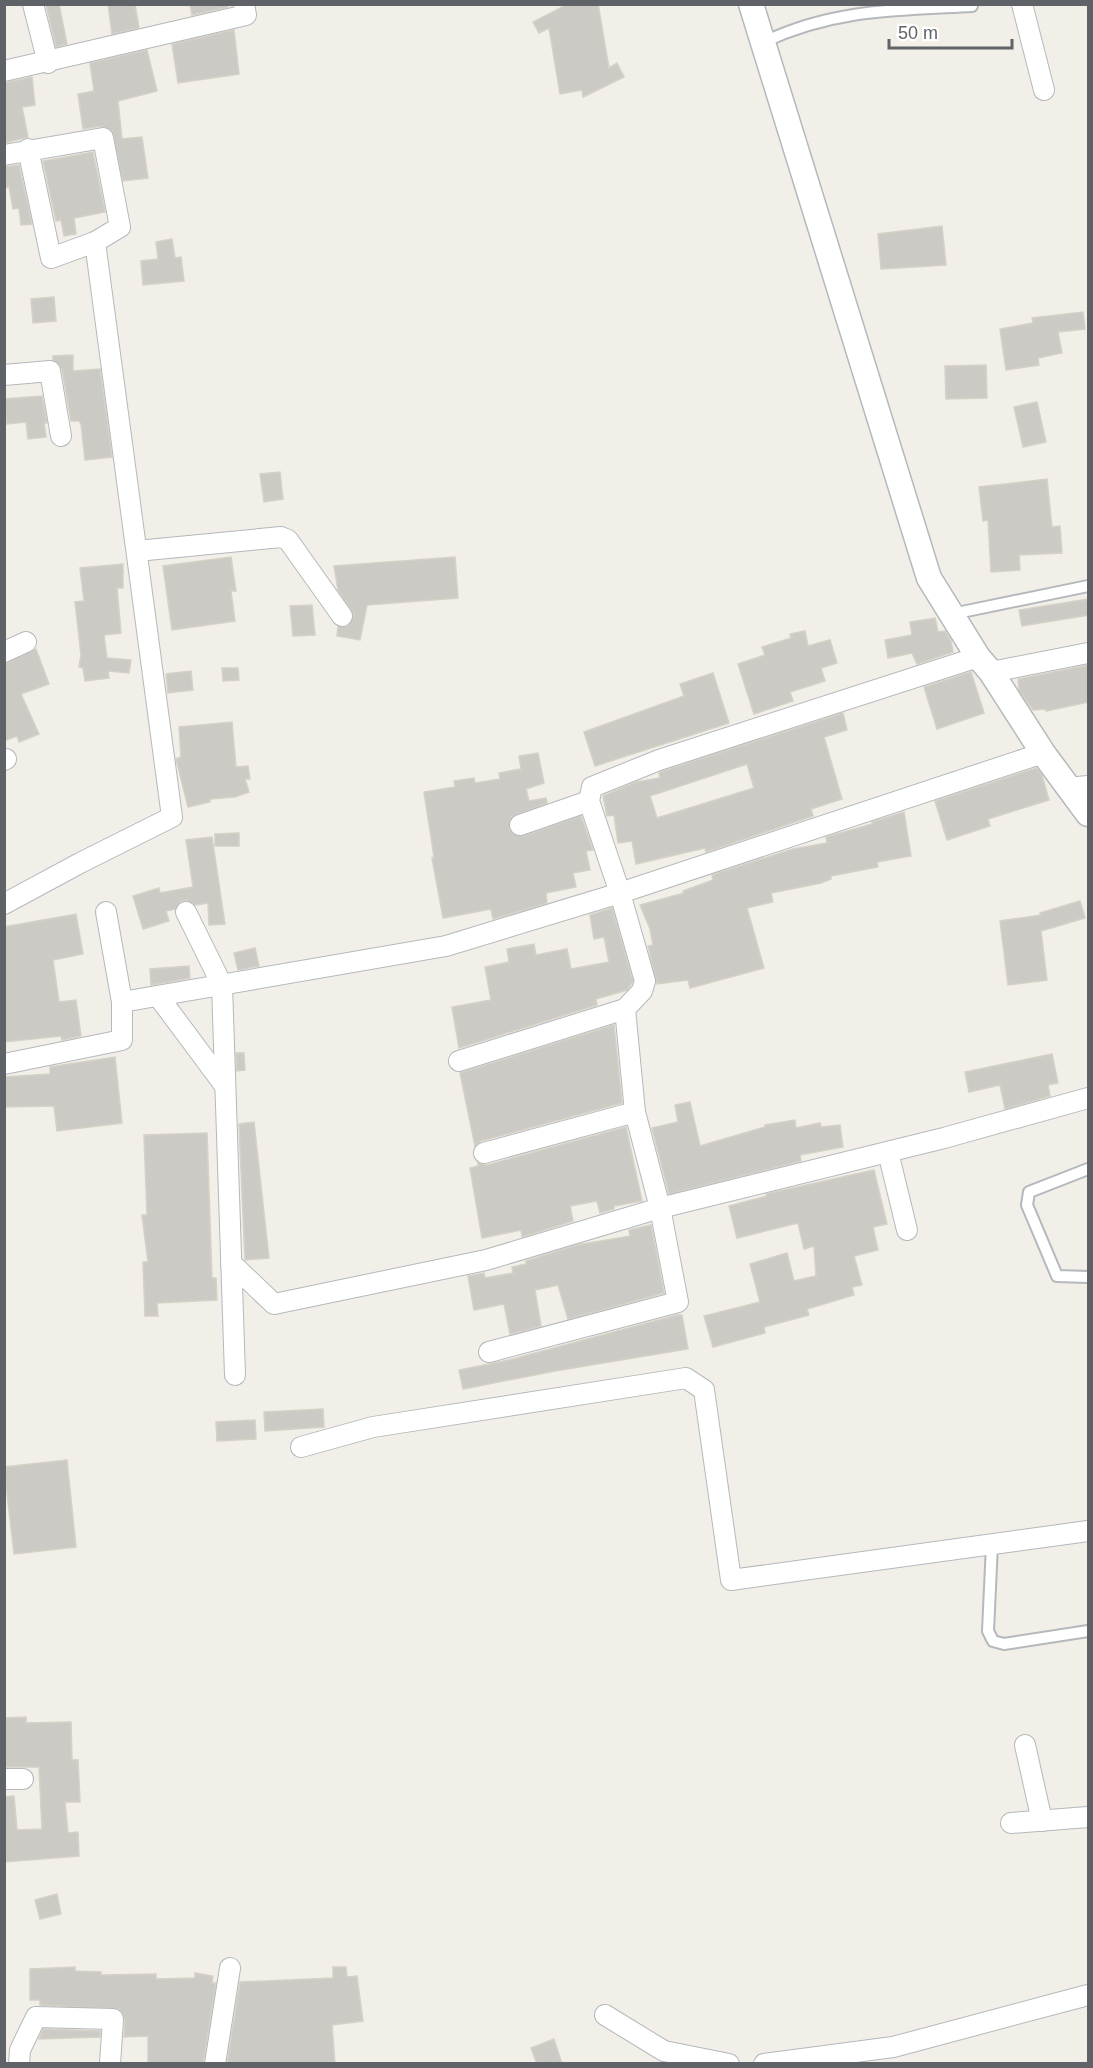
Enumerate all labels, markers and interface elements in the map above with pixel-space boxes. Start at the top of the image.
scale bar [889,12,1012,50]
text: 50 m [898,23,938,43]

